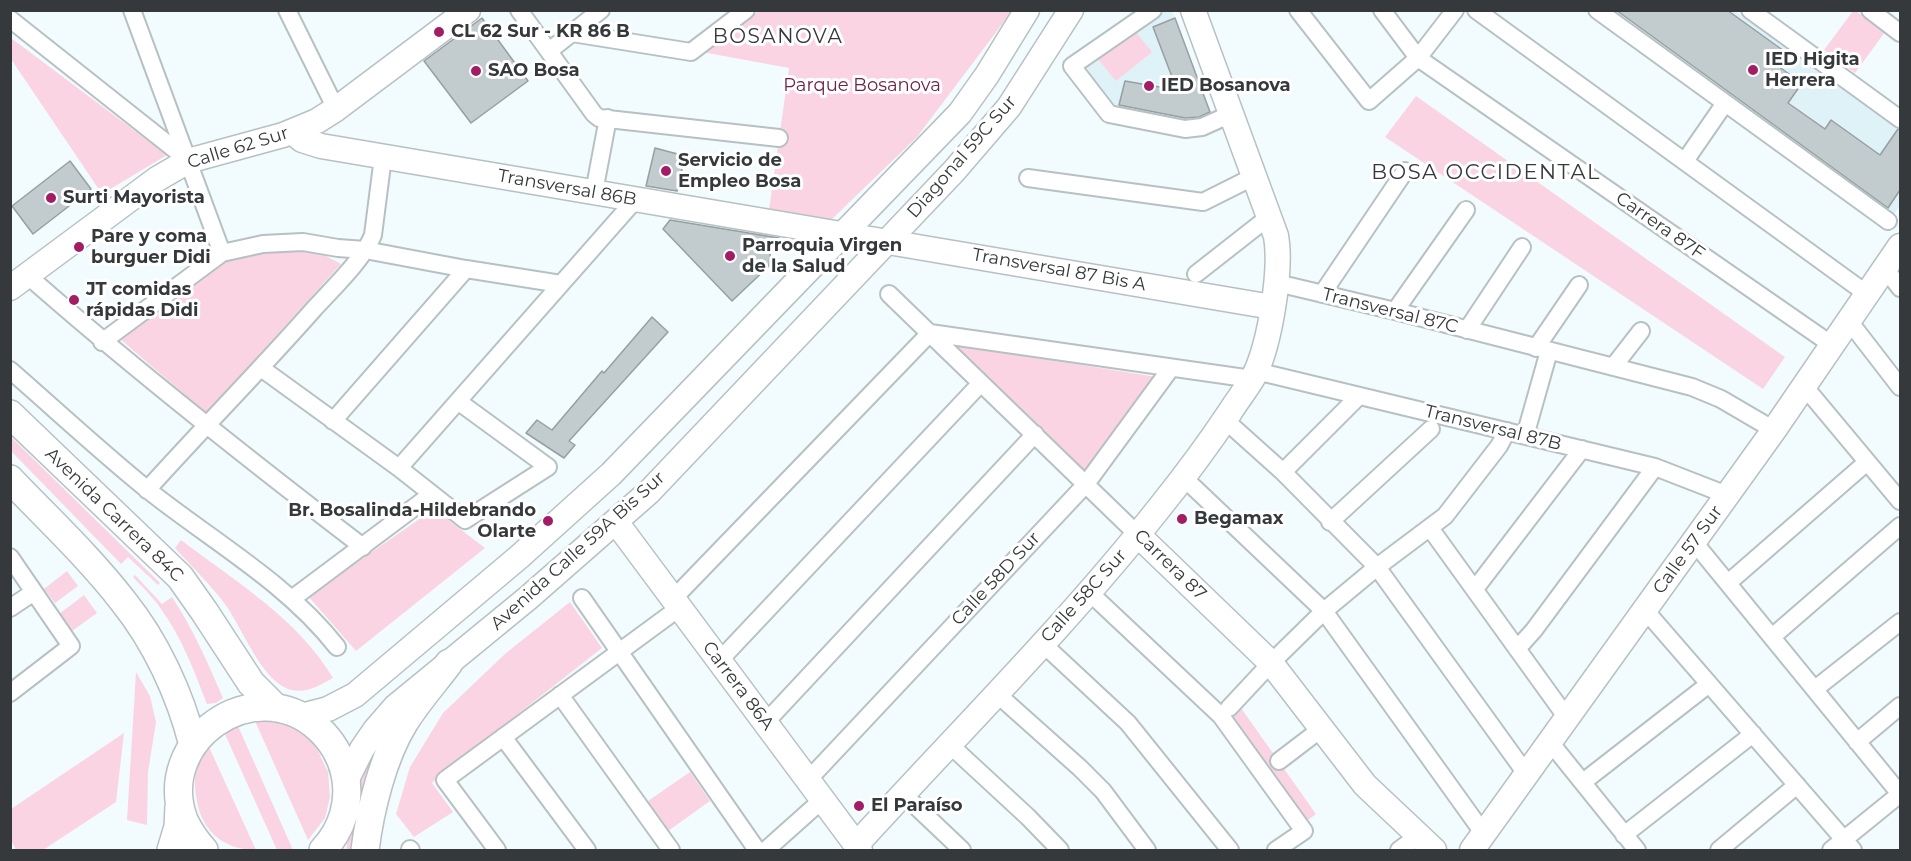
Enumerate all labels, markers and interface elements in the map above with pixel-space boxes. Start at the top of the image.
place label: CL 62 Sur - KR 86 B [451,21,630,43]
marker: CL 62 Sur - KR 86 B [432,25,446,39]
district label: BOSANOVA [713,25,843,49]
place label: IED Higita Herrera [1765,49,1860,92]
place label: SAO Bosa [488,60,580,82]
marker: IED Higita Herrera [1746,63,1760,77]
marker: SAO Bosa [469,64,483,78]
park label: Parque Bosanova [783,75,941,97]
place label: IED Bosanova [1161,75,1291,97]
marker: IED Bosanova [1142,79,1156,93]
street label: Diagonal 59C Sur [903,91,1021,223]
street label: Calle 62 Sur [185,122,291,174]
place label: Servicio de Empleo Bosa [678,150,801,192]
district label: BOSA OCCIDENTAL [1371,160,1601,186]
marker: Servicio de Empleo Bosa [659,164,673,178]
street label: Transversal 86B [496,165,638,211]
place label: Surti Mayorista [63,187,205,209]
street label: Carrera 87F [1611,187,1709,265]
marker: Surti Mayorista [44,191,58,205]
place label: Pare y coma burguer Didi [91,226,211,268]
place label: Parroquia Virgen de la Salud [742,235,902,278]
marker: Pare y coma burguer Didi [72,240,86,254]
street label: Transversal 87 Bis A [970,244,1148,296]
marker: Parroquia Virgen de la Salud [723,249,737,263]
place label: JT comidas rápidas Didi [86,279,198,322]
street label: Transversal 87C [1320,284,1460,338]
marker: JT comidas rápidas Didi [67,293,81,307]
street label: Transversal 87B [1422,401,1564,455]
street label: Avenida Carrera 84C [40,443,188,587]
street label: Avenida Calle 59A Bis Sur [487,467,669,635]
place label: Br. Bosalinda-Hildebrando Olarte [288,500,536,542]
street label: Calle 57 Sur [1649,502,1727,598]
place label: Begamax [1194,508,1284,530]
marker: Begamax [1175,512,1189,526]
marker: Br. Bosalinda-Hildebrando Olarte [541,514,555,528]
street label: Carrera 87 [1129,525,1211,605]
street label: Calle 58D Sur [947,528,1045,630]
street label: Calle 58C Sur [1036,545,1132,647]
street label: Carrera 86A [698,637,778,735]
place label: El Paraíso [871,795,963,817]
marker: El Paraíso [852,799,866,813]

